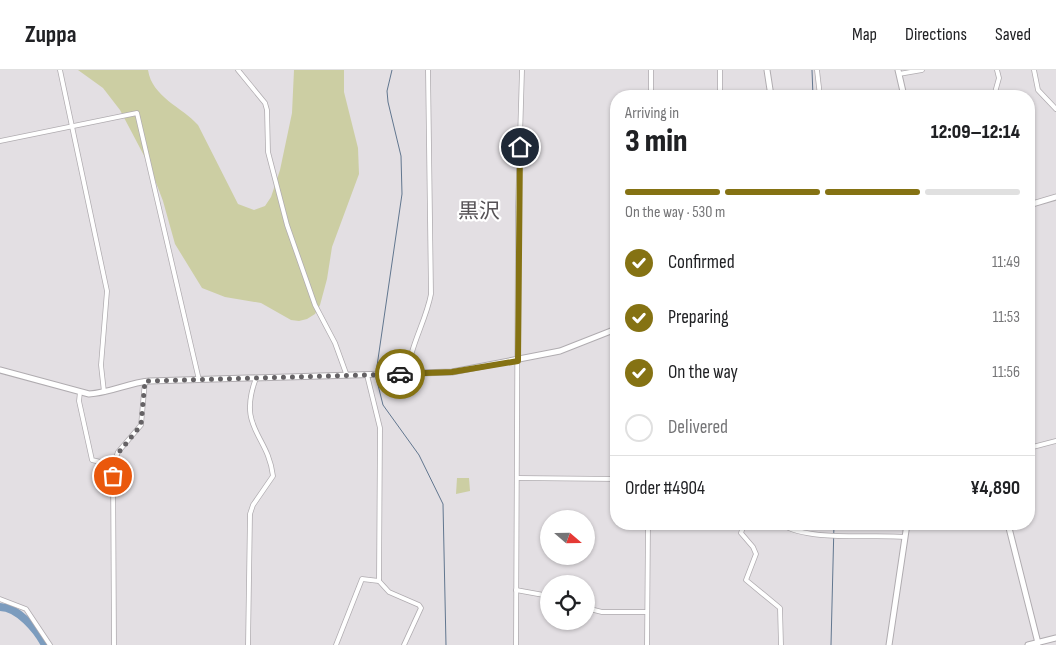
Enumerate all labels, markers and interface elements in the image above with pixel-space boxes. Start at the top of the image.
text: Zuppa [25,20,76,49]
text: Map [852,24,877,45]
text: Directions [905,24,967,45]
text: Saved [995,24,1031,45]
text: Arriving in [625,104,679,123]
text: 12:09–12:14 [931,121,1020,144]
text: 3 min [625,122,687,161]
pin [499,126,541,168]
icon: home [506,133,534,161]
district label: 黒沢 [458,199,500,224]
text: On the way · 530 m [625,203,725,222]
icon: check [625,249,653,277]
text: Confirmed [668,251,735,274]
text: 11:49 [992,253,1020,272]
icon: check [625,304,653,332]
text: Preparing [668,306,729,329]
text: 11:53 [993,308,1020,327]
courier [375,349,425,399]
icon: check [625,359,653,387]
icon: car [386,360,414,388]
text: On the way [668,361,738,384]
text: 11:56 [992,363,1020,382]
text: Delivered [668,416,728,439]
pin [92,455,134,497]
icon: bag [99,462,127,490]
text: Order #4904 [625,477,705,500]
text: ¥4,890 [970,477,1020,500]
north arrow [540,510,595,565]
map controls [540,510,595,630]
button: locate [540,575,595,630]

